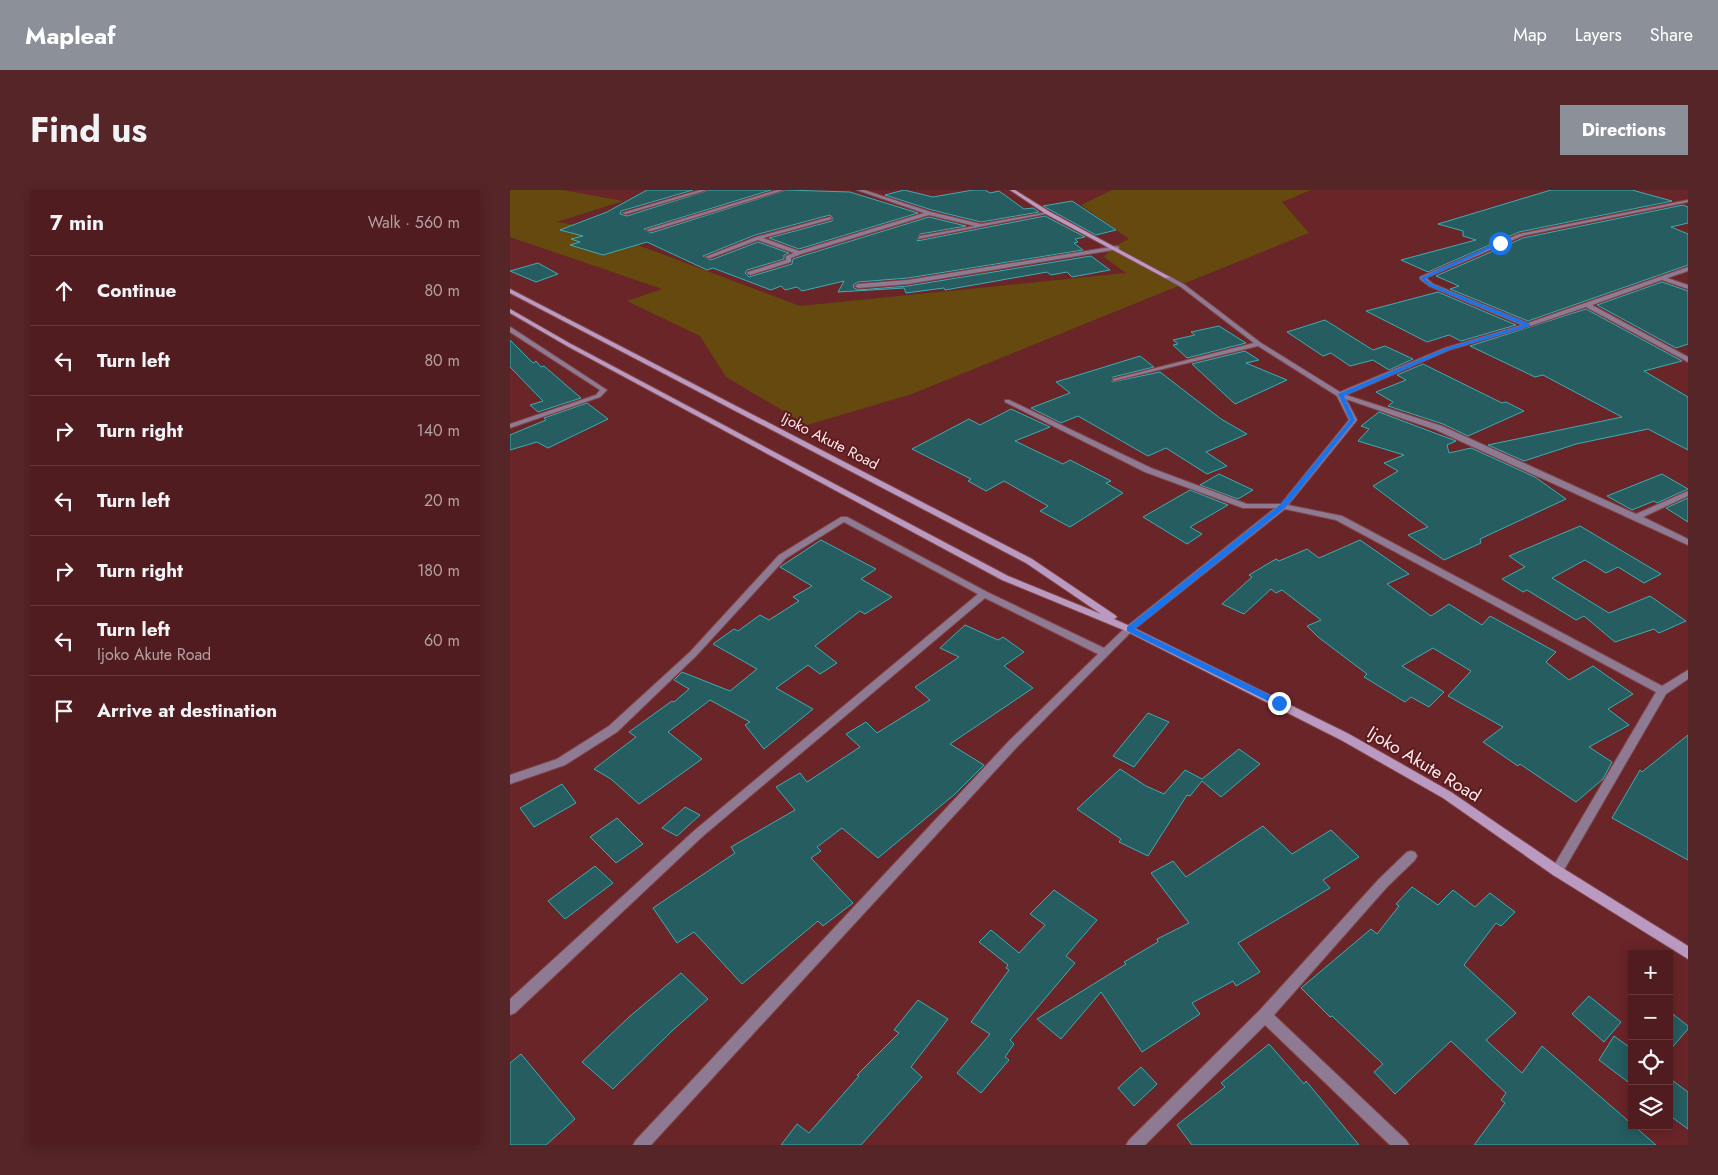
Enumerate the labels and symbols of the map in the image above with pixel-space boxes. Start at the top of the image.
route start [1489,232,1512,255]
street label: Ijoko Akute Road [777,407,883,475]
route end [1268,692,1291,715]
street label: Ijoko Akute Road [1362,720,1486,808]

